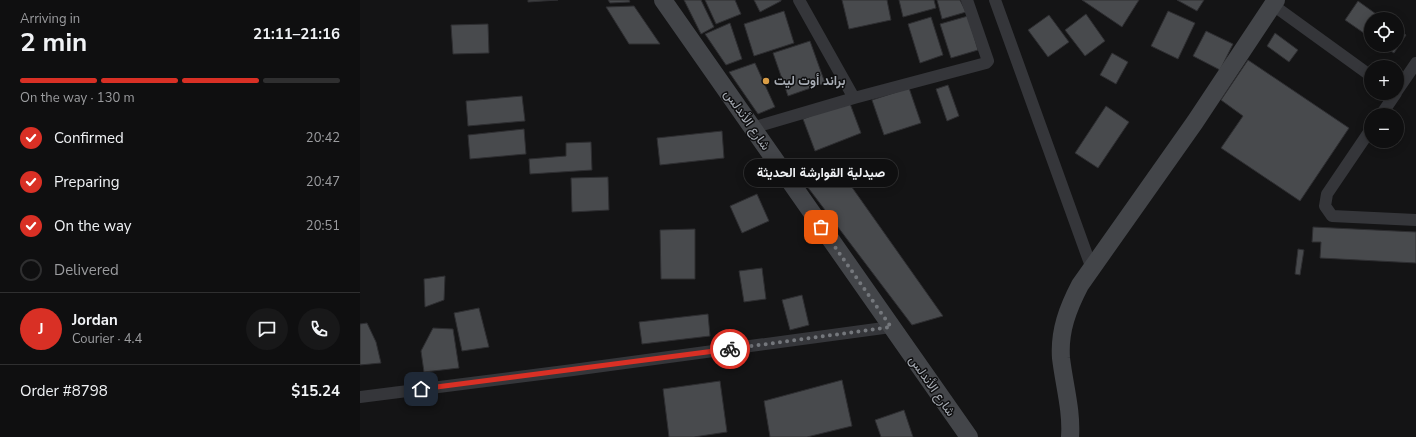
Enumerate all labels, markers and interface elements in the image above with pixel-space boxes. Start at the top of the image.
text: Arriving in [20,10,80,28]
map controls [1364,12,1404,148]
button: locate [1364,12,1404,52]
text: 21:11–21:16 [253,24,340,44]
text: 2 min [20,25,87,60]
button: + [1364,60,1404,100]
place label: براند أوت ليت [774,72,845,90]
marker: براند أوت ليت [761,76,771,86]
street label: شارع الأندلس [719,86,775,154]
text: On the way · 130 m [20,89,135,107]
button: − [1364,108,1404,148]
icon: check [20,127,42,149]
text: Confirmed [54,128,124,148]
text: 20:42 [306,129,340,147]
callout: صيدلية القوارشة الحديثة [744,159,898,187]
text: صيدلية القوارشة الحديثة [757,164,885,182]
icon: check [20,171,42,193]
text: Preparing [54,172,119,192]
text: 20:47 [306,173,340,191]
pin [804,210,838,244]
icon: check [20,215,42,237]
text: On the way [54,216,132,236]
icon: bag [810,216,832,238]
text: 20:51 [306,217,340,235]
text: Delivered [54,260,119,280]
button: chat [246,308,288,350]
button: phone [298,308,340,350]
text: Jordan [72,310,118,330]
text: J [38,319,44,339]
courier [710,329,750,369]
text: Courier · 4.4 [72,330,142,348]
icon: bike [719,338,741,360]
street label: شارع الأندلس [904,352,960,420]
pin [404,372,438,406]
icon: home [410,378,432,400]
text: Order #8798 [20,381,108,401]
text: $15.24 [291,381,340,401]

